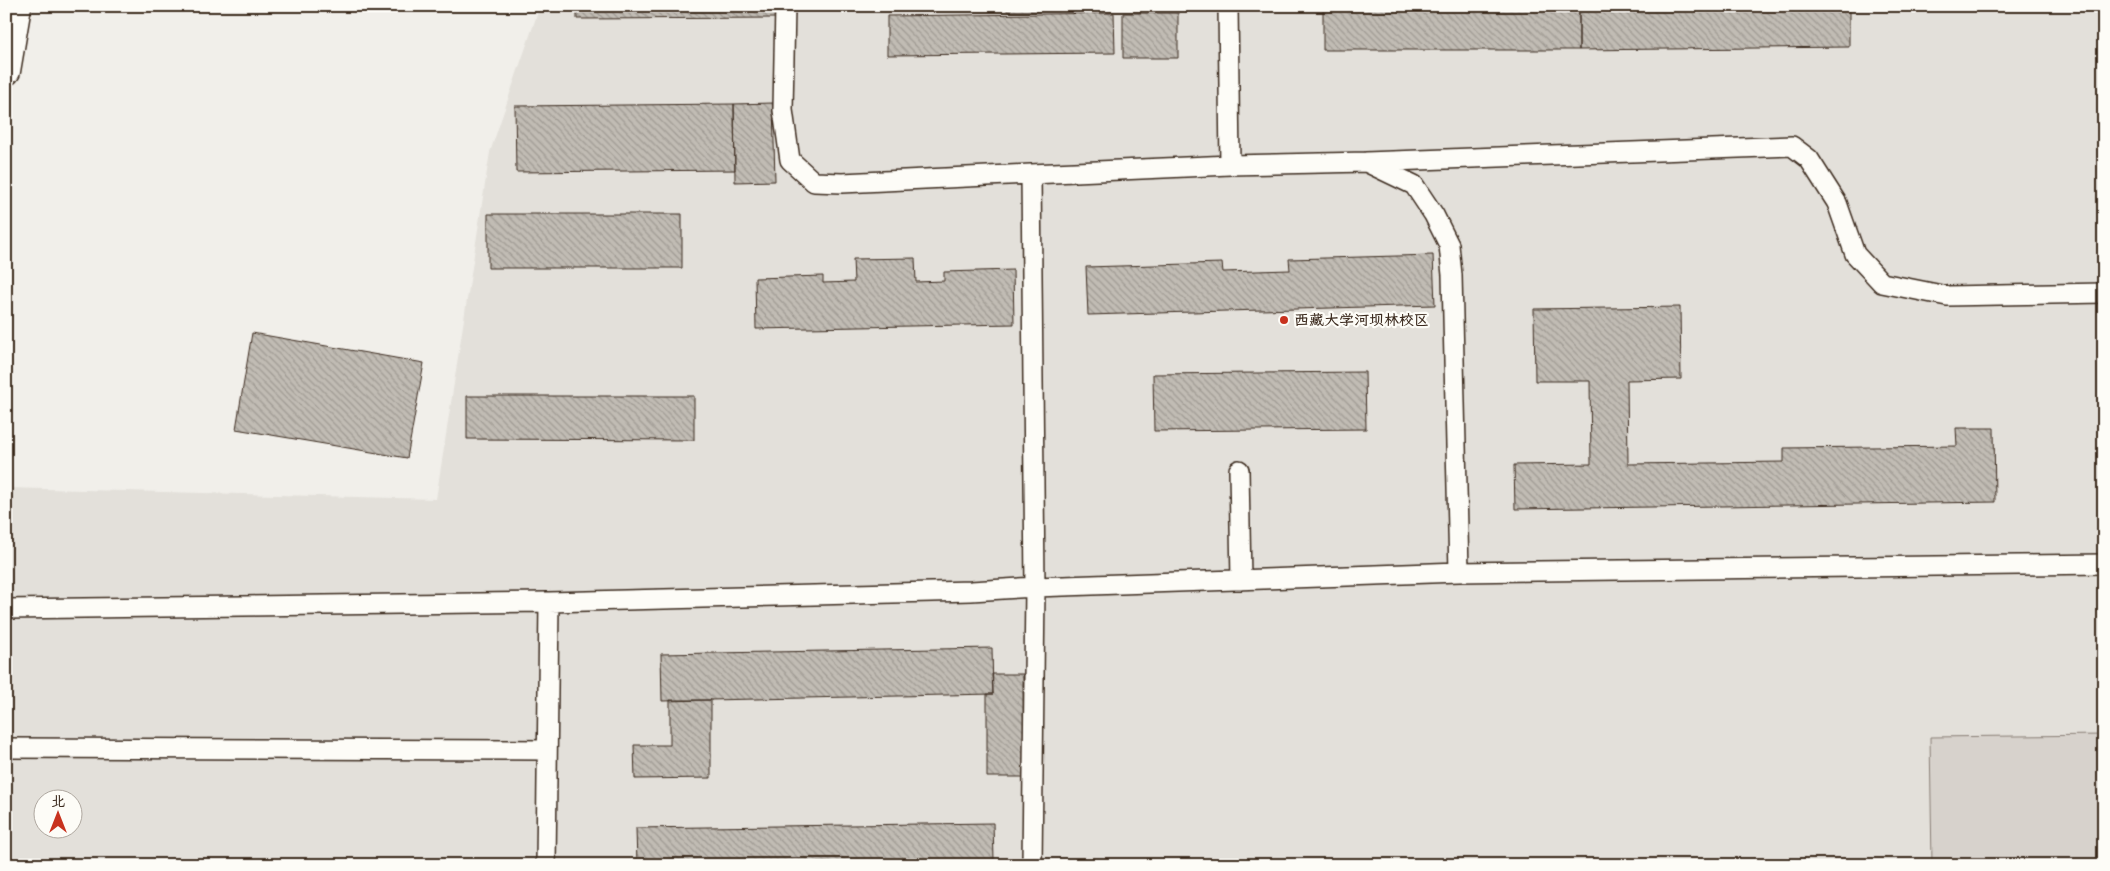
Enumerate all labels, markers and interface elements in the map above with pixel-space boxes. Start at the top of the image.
place label: 西藏大学河坝林校区 [1294,310,1429,329]
marker: 西藏大学河坝林校区 [1278,314,1290,326]
north arrow [32,788,82,838]
text: 北 [51,792,65,810]

